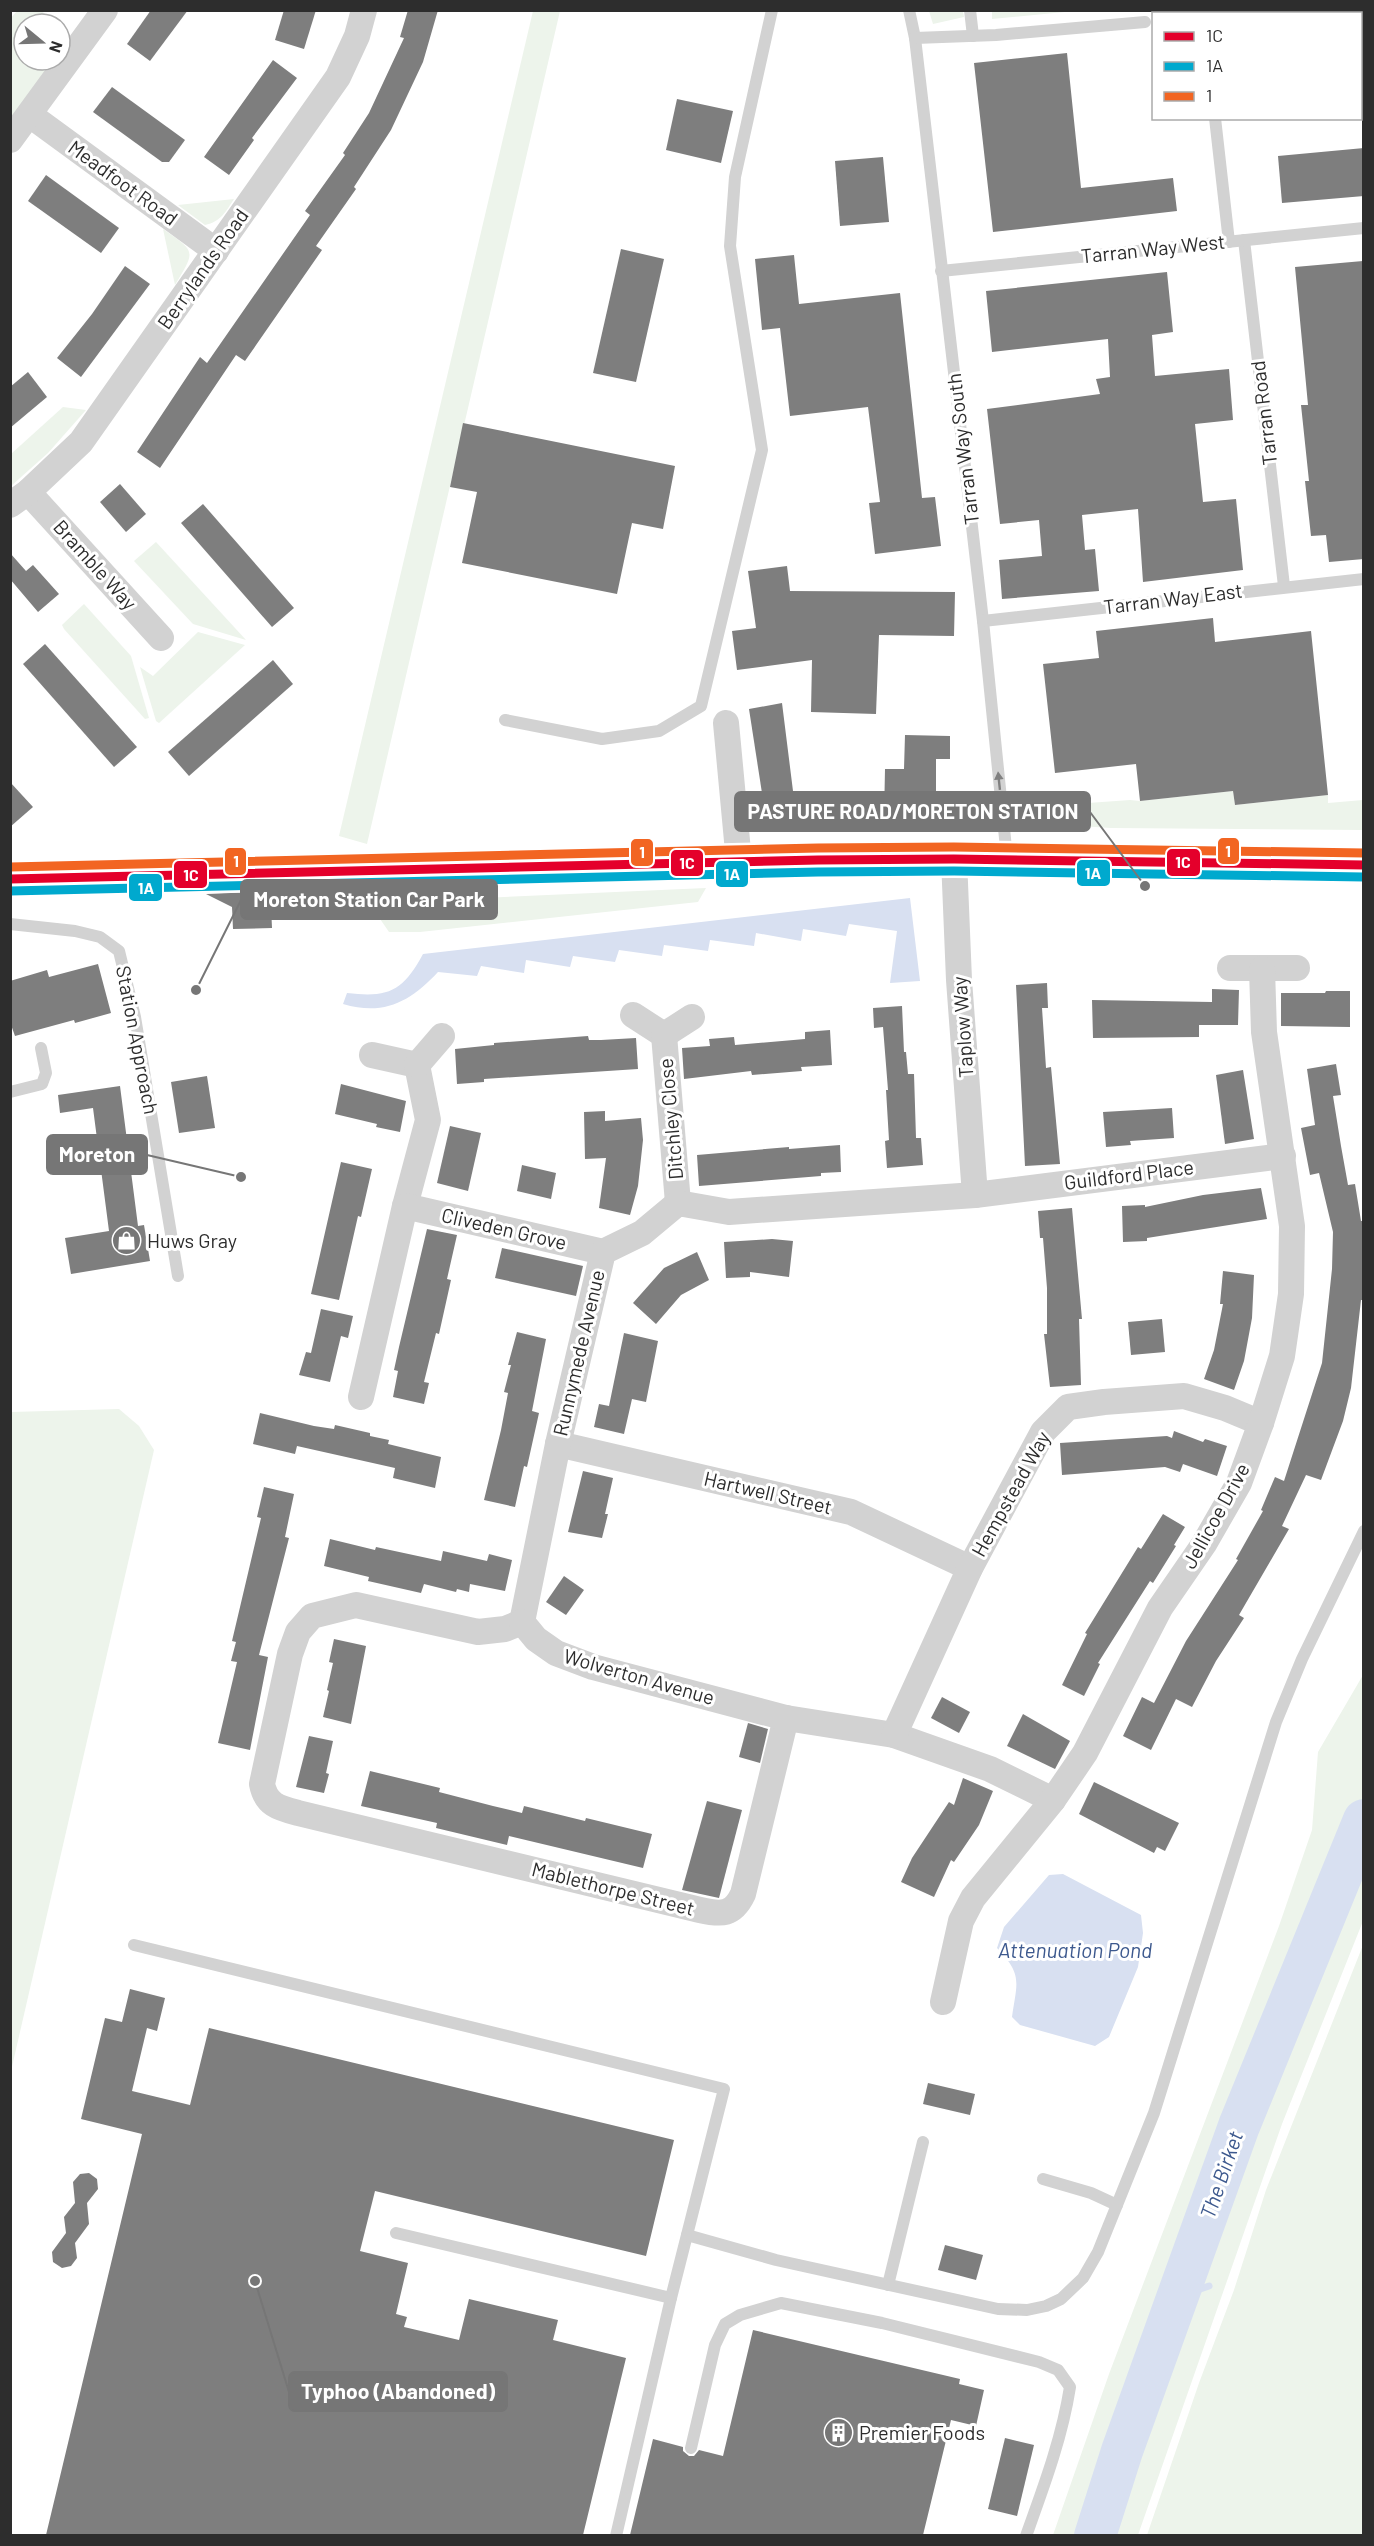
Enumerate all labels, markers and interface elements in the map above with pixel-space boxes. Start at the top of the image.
north arrow [12,12,72,72]
legend [1152,12,1362,120]
text: 1C [1206,24,1223,46]
text: N [46,39,67,55]
text: 1A [1206,54,1223,76]
text: 1 [1206,84,1212,106]
street label: Meadfoot Road [64,134,183,230]
street label: Berrylands Road [152,203,253,333]
street label: Tarran Way West [1080,229,1226,268]
street label: Tarran Road [1245,360,1281,467]
street label: Tarran Way South [941,372,983,526]
street label: Bramble Way [49,514,142,614]
street label: Tarran Way East [1102,578,1244,618]
one-way arrow [994,771,1004,790]
callout: PASTURE ROAD/MORETON STATION [735,792,1090,831]
text: PASTURE ROAD/MORETON STATION [748,798,1078,823]
line badge: 1 [1217,837,1240,865]
line badge: 1 [630,838,654,867]
text: 1 [1225,841,1231,860]
text: 1 [639,842,645,861]
line badge: 1 [224,847,247,876]
line badge: 1C [1166,848,1201,877]
line badge: 1C [670,849,704,877]
text: 1 [233,851,239,870]
text: 1C [1175,852,1191,871]
text: 1C [679,853,695,872]
line badge: 1A [1076,859,1111,887]
line badge: 1C [173,860,208,889]
line badge: 1A [715,860,749,888]
text: 1A [1085,863,1101,882]
text: 1A [724,864,740,883]
text: 1C [183,865,199,884]
line badge: 1A [128,873,163,902]
text: 1A [138,878,154,897]
callout: Moreton Station Car Park [241,880,497,919]
text: Moreton Station Car Park [253,886,485,911]
street label: Station Approach [112,963,164,1116]
street label: Taplow Way [946,975,978,1079]
street label: Ditchley Close [653,1057,687,1181]
callout: Moreton [47,1135,147,1174]
text: Moreton [59,1141,135,1166]
street label: Guildford Place [1063,1154,1195,1194]
street label: Cliveden Grove [439,1202,569,1254]
shop icon: Huws Gray [110,1225,142,1257]
place label: Huws Gray [147,1228,237,1252]
street label: Runnymede Avenue [547,1267,609,1438]
street label: Hempstead Way [966,1427,1054,1560]
street label: Jellicoe Drive [1176,1459,1254,1572]
street label: Hartwell Street [702,1466,835,1518]
street label: Wolverton Avenue [561,1643,717,1709]
street label: Mablethorpe Street [529,1856,697,1920]
water label: Attenuation Pond [998,1937,1152,1962]
water label: The Birket [1194,2127,1247,2221]
callout: Typhoo (Abandoned) [289,2372,507,2411]
text: Typhoo (Abandoned) [301,2378,496,2403]
building icon: Premier Foods [822,2417,854,2449]
place label: Premier Foods [859,2420,985,2444]

